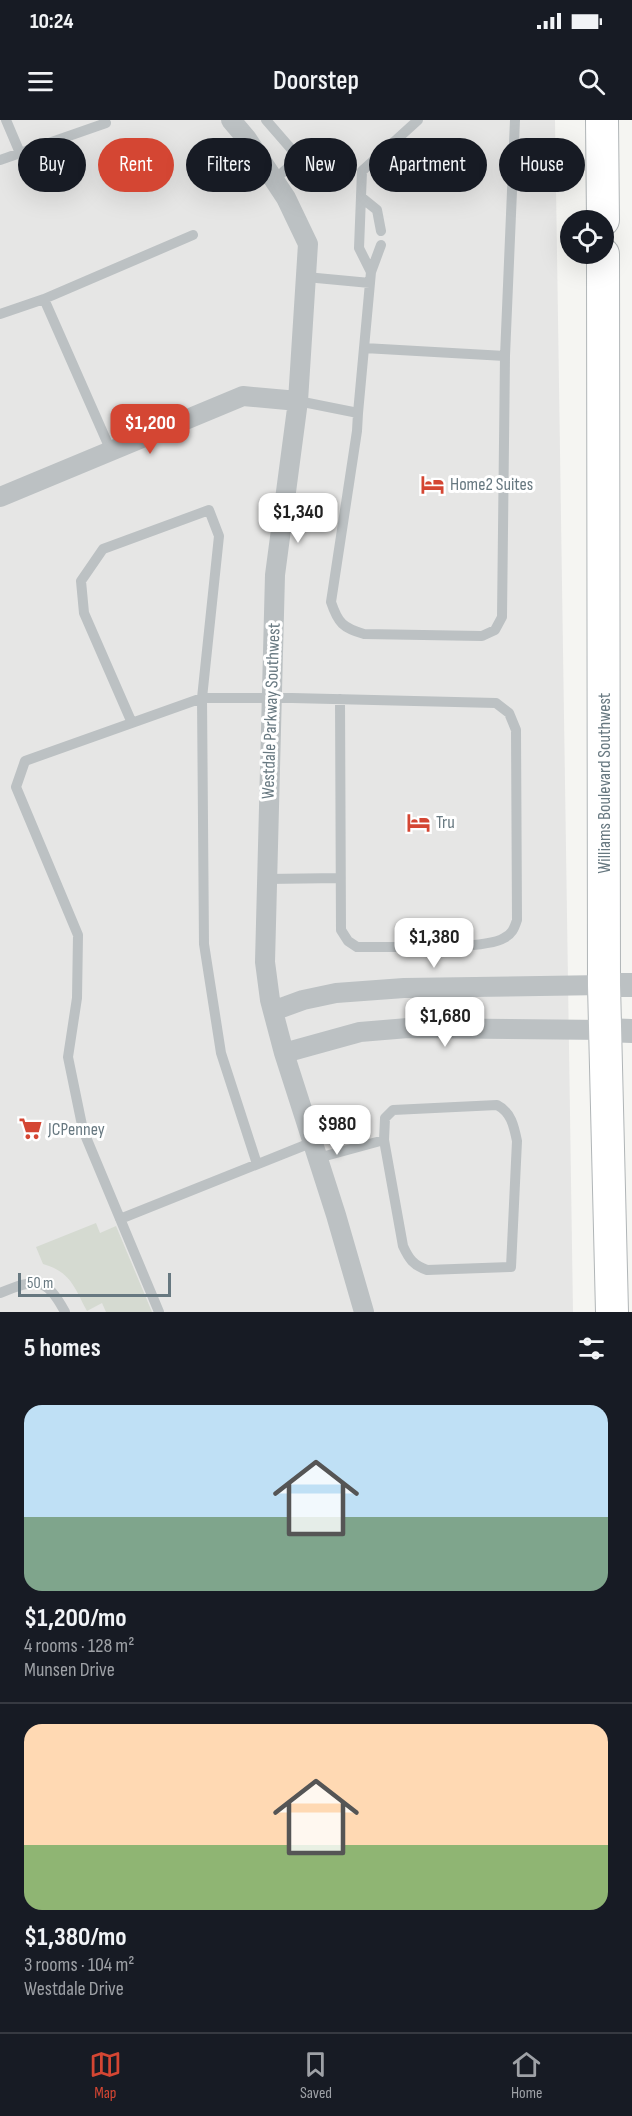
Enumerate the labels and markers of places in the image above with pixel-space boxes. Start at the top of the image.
pin: $1,200 [101,404,199,455]
hotel icon: Home2 Suites [419,471,445,497]
place label: Home2 Suites [450,474,533,495]
pin: $1,340 [249,493,347,544]
hotel icon: Tru [405,809,431,835]
place label: Tru [436,812,455,833]
pin: $1,380 [385,918,483,969]
pin: $1,680 [396,997,494,1048]
pin: $980 [301,1105,373,1156]
supermarket icon: JCPenney [17,1116,43,1142]
place label: JCPenney [47,1119,105,1140]

